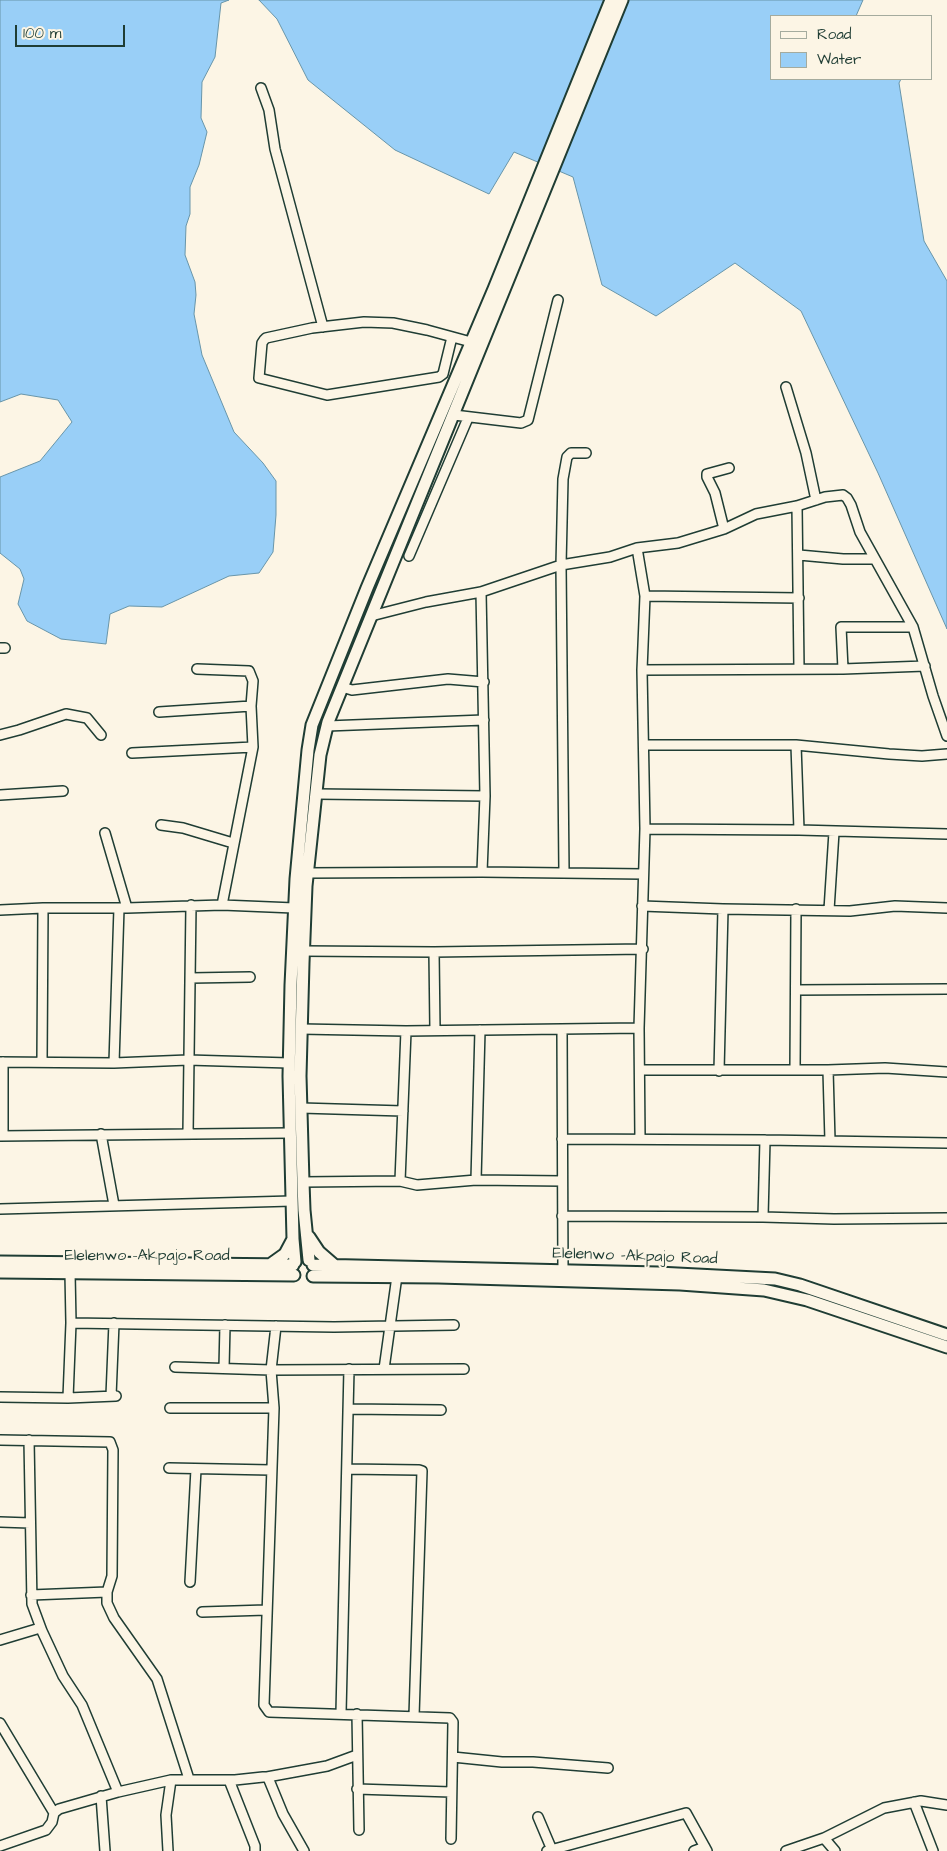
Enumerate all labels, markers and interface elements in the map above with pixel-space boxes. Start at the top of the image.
scale bar [18,15,128,47]
legend [770,15,932,80]
text: 100 m [23,23,62,44]
text: Road [817,24,851,45]
text: Water [817,49,861,70]
street label: Elelenwo -Akpajo Road [552,1245,718,1269]
street label: Elelenwo -Akpajo Road [64,1247,230,1267]

